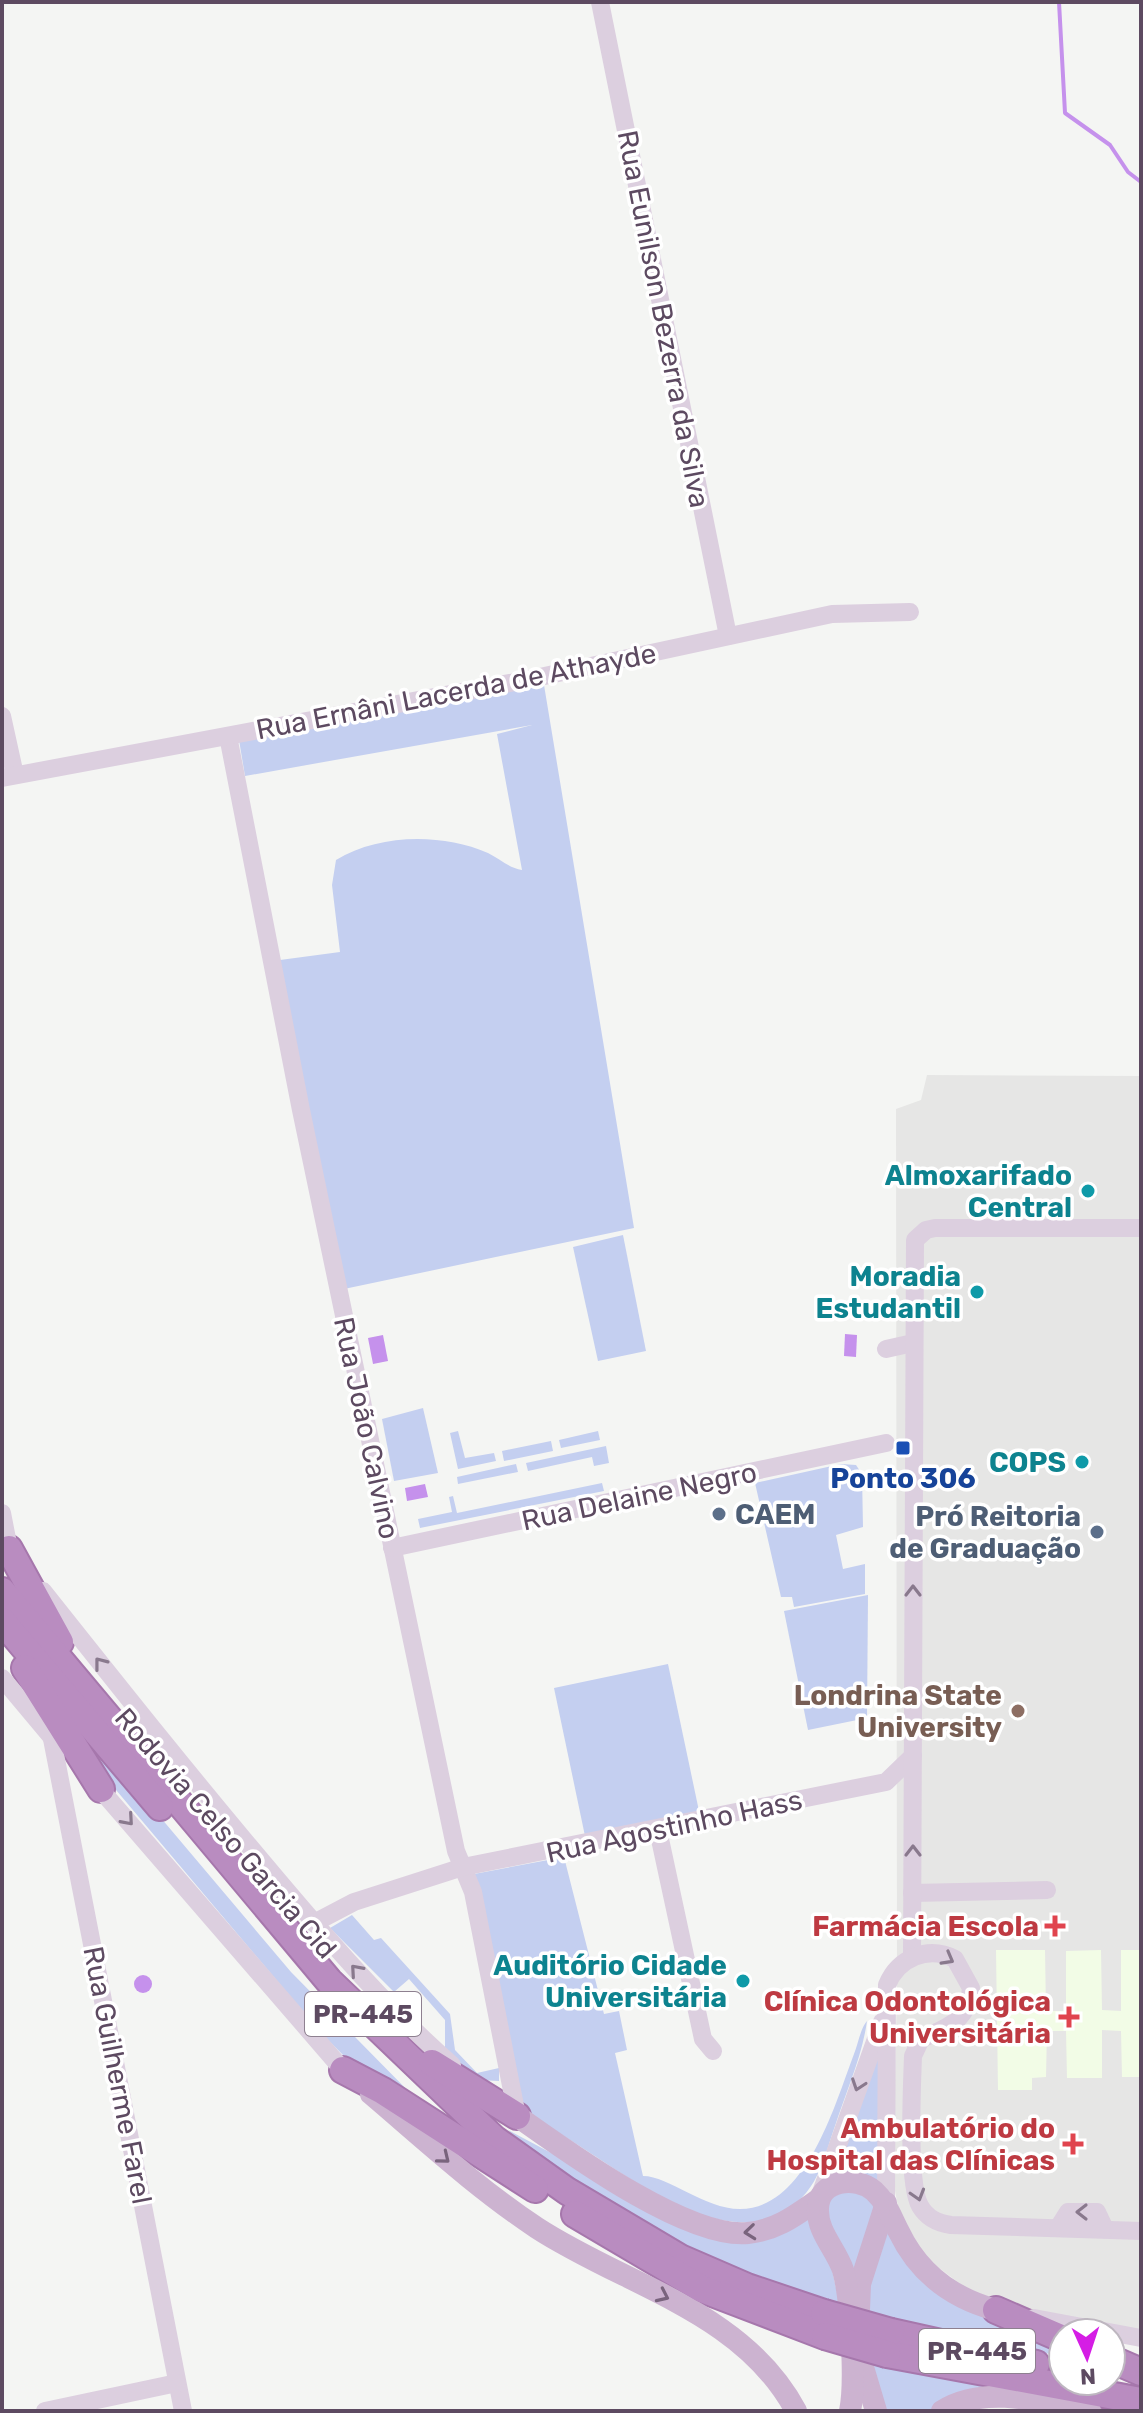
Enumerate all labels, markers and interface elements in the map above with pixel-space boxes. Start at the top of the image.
street label: Rua Eunilson Bezerra da Silva [611,128,716,511]
street label: Rua Ernâni Lacerda de Athayde [253,636,659,746]
place label: Almoxarifado Central [885,1159,1072,1224]
marker: Almoxarifado Central [1079,1182,1097,1200]
place label: Moradia Estudantil [816,1260,961,1325]
marker: Moradia Estudantil [968,1283,986,1301]
street label: Rua João Calvino [327,1314,406,1542]
marker: Ponto 306 [894,1439,912,1457]
place label: COPS [989,1446,1066,1479]
marker: COPS [1073,1453,1091,1471]
street label: Rua Delaine Negro [519,1455,760,1538]
place label: Ponto 306 [830,1462,976,1495]
place label: CAEM [735,1498,816,1531]
place label: Pró Reitoria de Graduação [889,1500,1081,1565]
marker: CAEM [710,1505,728,1523]
marker: Pró Reitoria de Graduação [1088,1523,1106,1541]
one-way arrow [904,1584,922,1597]
one-way arrow [95,1657,109,1672]
place label: Londrina State University [794,1679,1002,1744]
street label: Rodovia Celso Garcia Cid [108,1701,343,1965]
marker: Londrina State University [1009,1702,1027,1720]
street label: Rua Agostinho Hass [543,1783,805,1870]
one-way arrow [118,1811,133,1826]
one-way arrow [904,1844,922,1857]
place label: Farmácia Escola [812,1910,1039,1943]
marker: Farmácia Escola [1046,1917,1064,1935]
street label: Rua Guilherme Farel [76,1944,159,2207]
place label: Auditório Cidade Universitária [493,1949,727,2014]
one-way arrow [940,1949,954,1964]
one-way arrow [351,1965,366,1980]
marker: Auditório Cidade Universitária [734,1972,752,1990]
place label: Clínica Odontológica Universitária [764,1985,1051,2050]
road number: PR-445 [305,1992,421,2036]
marker: Clínica Odontológica Universitária [1058,2006,1080,2028]
one-way arrow [852,2077,868,2091]
place label: Ambulatório do Hospital das Clínicas [766,2112,1055,2177]
marker: Ambulatório do Hospital das Clínicas [1062,2133,1084,2155]
one-way arrow [435,2148,450,2162]
one-way arrow [909,2188,925,2202]
one-way arrow [1075,2203,1088,2221]
one-way arrow [743,2223,756,2240]
one-way arrow [655,2286,670,2302]
north arrow [1047,2317,1127,2397]
road number: PR-445 [919,2329,1035,2373]
text: N [1079,2363,1097,2390]

